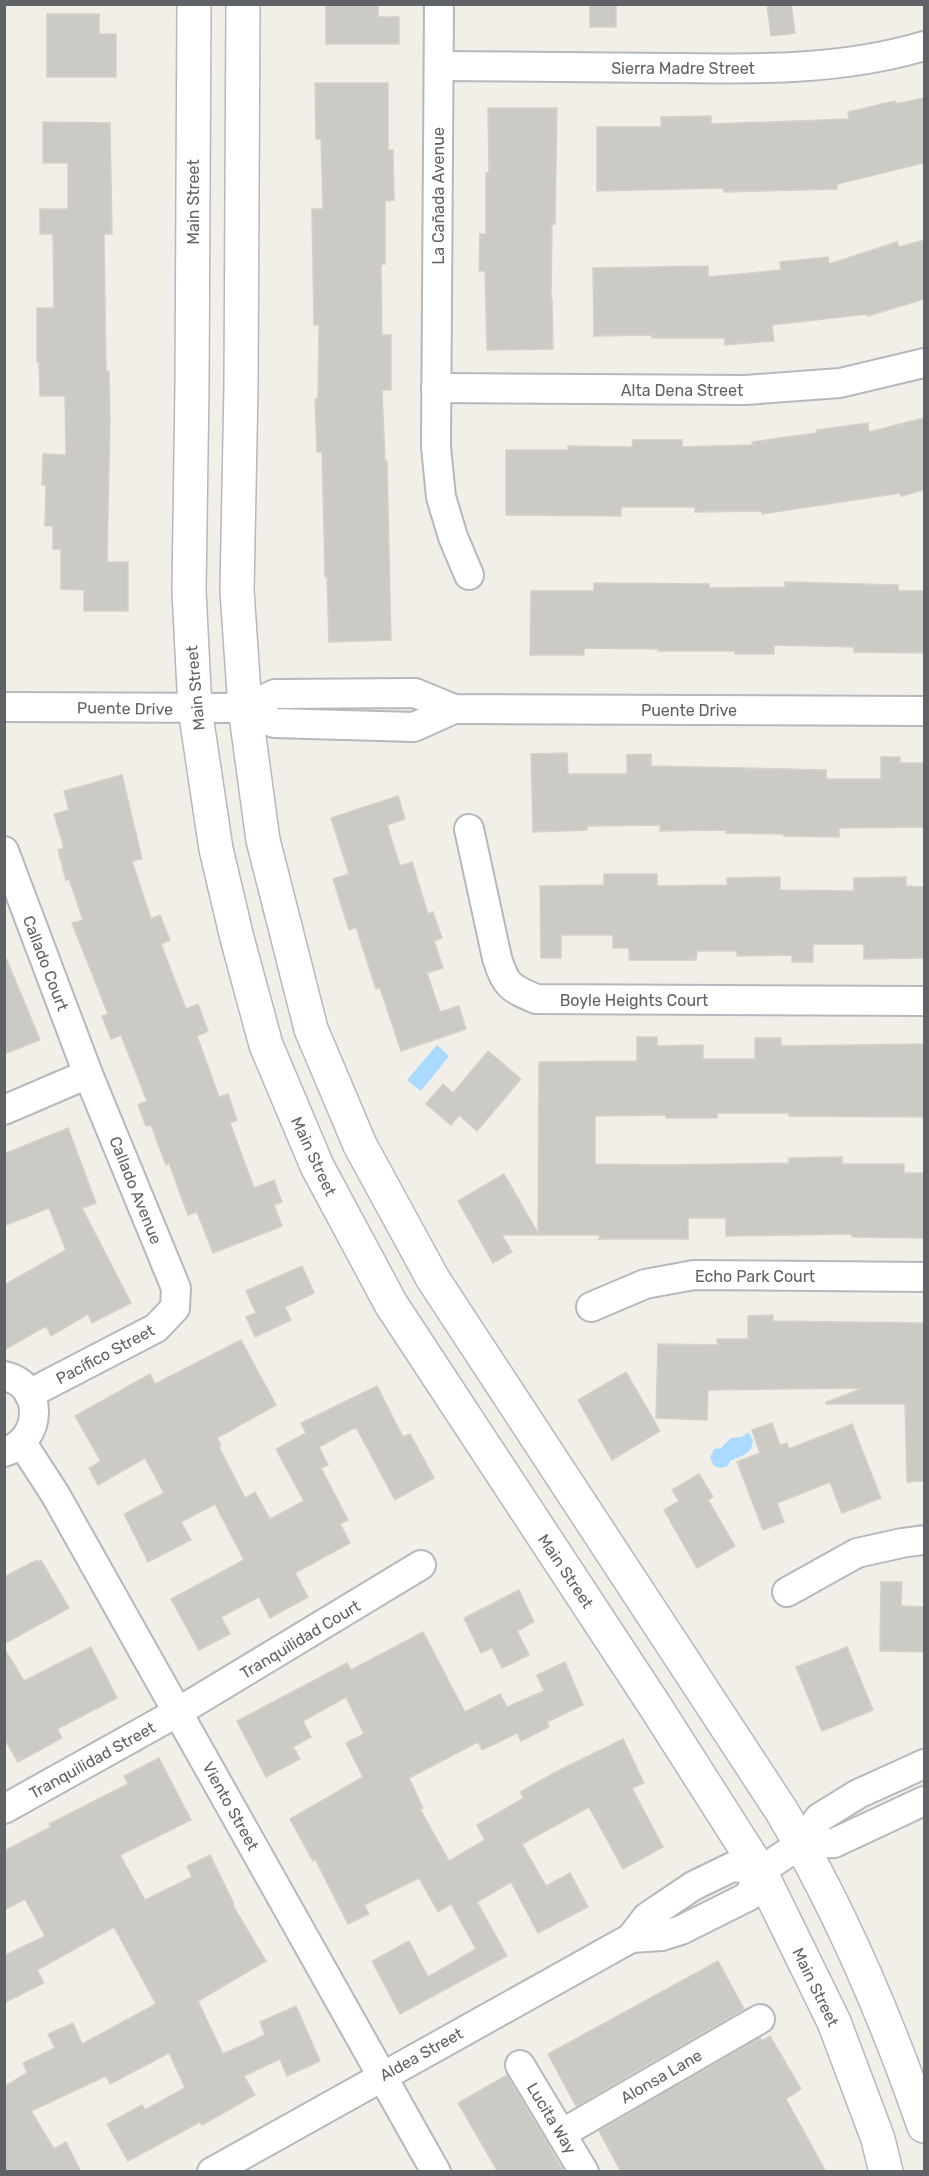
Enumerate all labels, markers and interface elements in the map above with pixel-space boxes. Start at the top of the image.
street label: Sierra Madre Street [611,59,755,78]
street label: La Cañada Avenue [429,127,448,265]
street label: Main Street [184,159,203,245]
street label: Alta Dena Street [621,381,743,400]
street label: Main Street [182,645,209,731]
street label: Puente Drive [77,698,173,719]
street label: Puente Drive [641,701,737,720]
street label: Callado Court [19,913,72,1014]
street label: Boyle Heights Court [560,991,708,1010]
street label: Main Street [287,1114,340,1199]
street label: Callado Avenue [105,1134,166,1247]
street label: Echo Park Court [695,1267,815,1286]
street label: Pacífico Street [53,1321,158,1388]
street label: Main Street [534,1531,597,1612]
street label: Tranquilidad Court [237,1596,364,1683]
street label: Tranquilidad Street [26,1718,159,1803]
street label: Viento Street [198,1759,263,1854]
street label: Main Street [788,1945,843,2030]
street label: Aldea Street [376,2024,466,2085]
street label: Alonsa Lane [617,2045,705,2107]
street label: Lucita Way [523,2079,580,2157]

